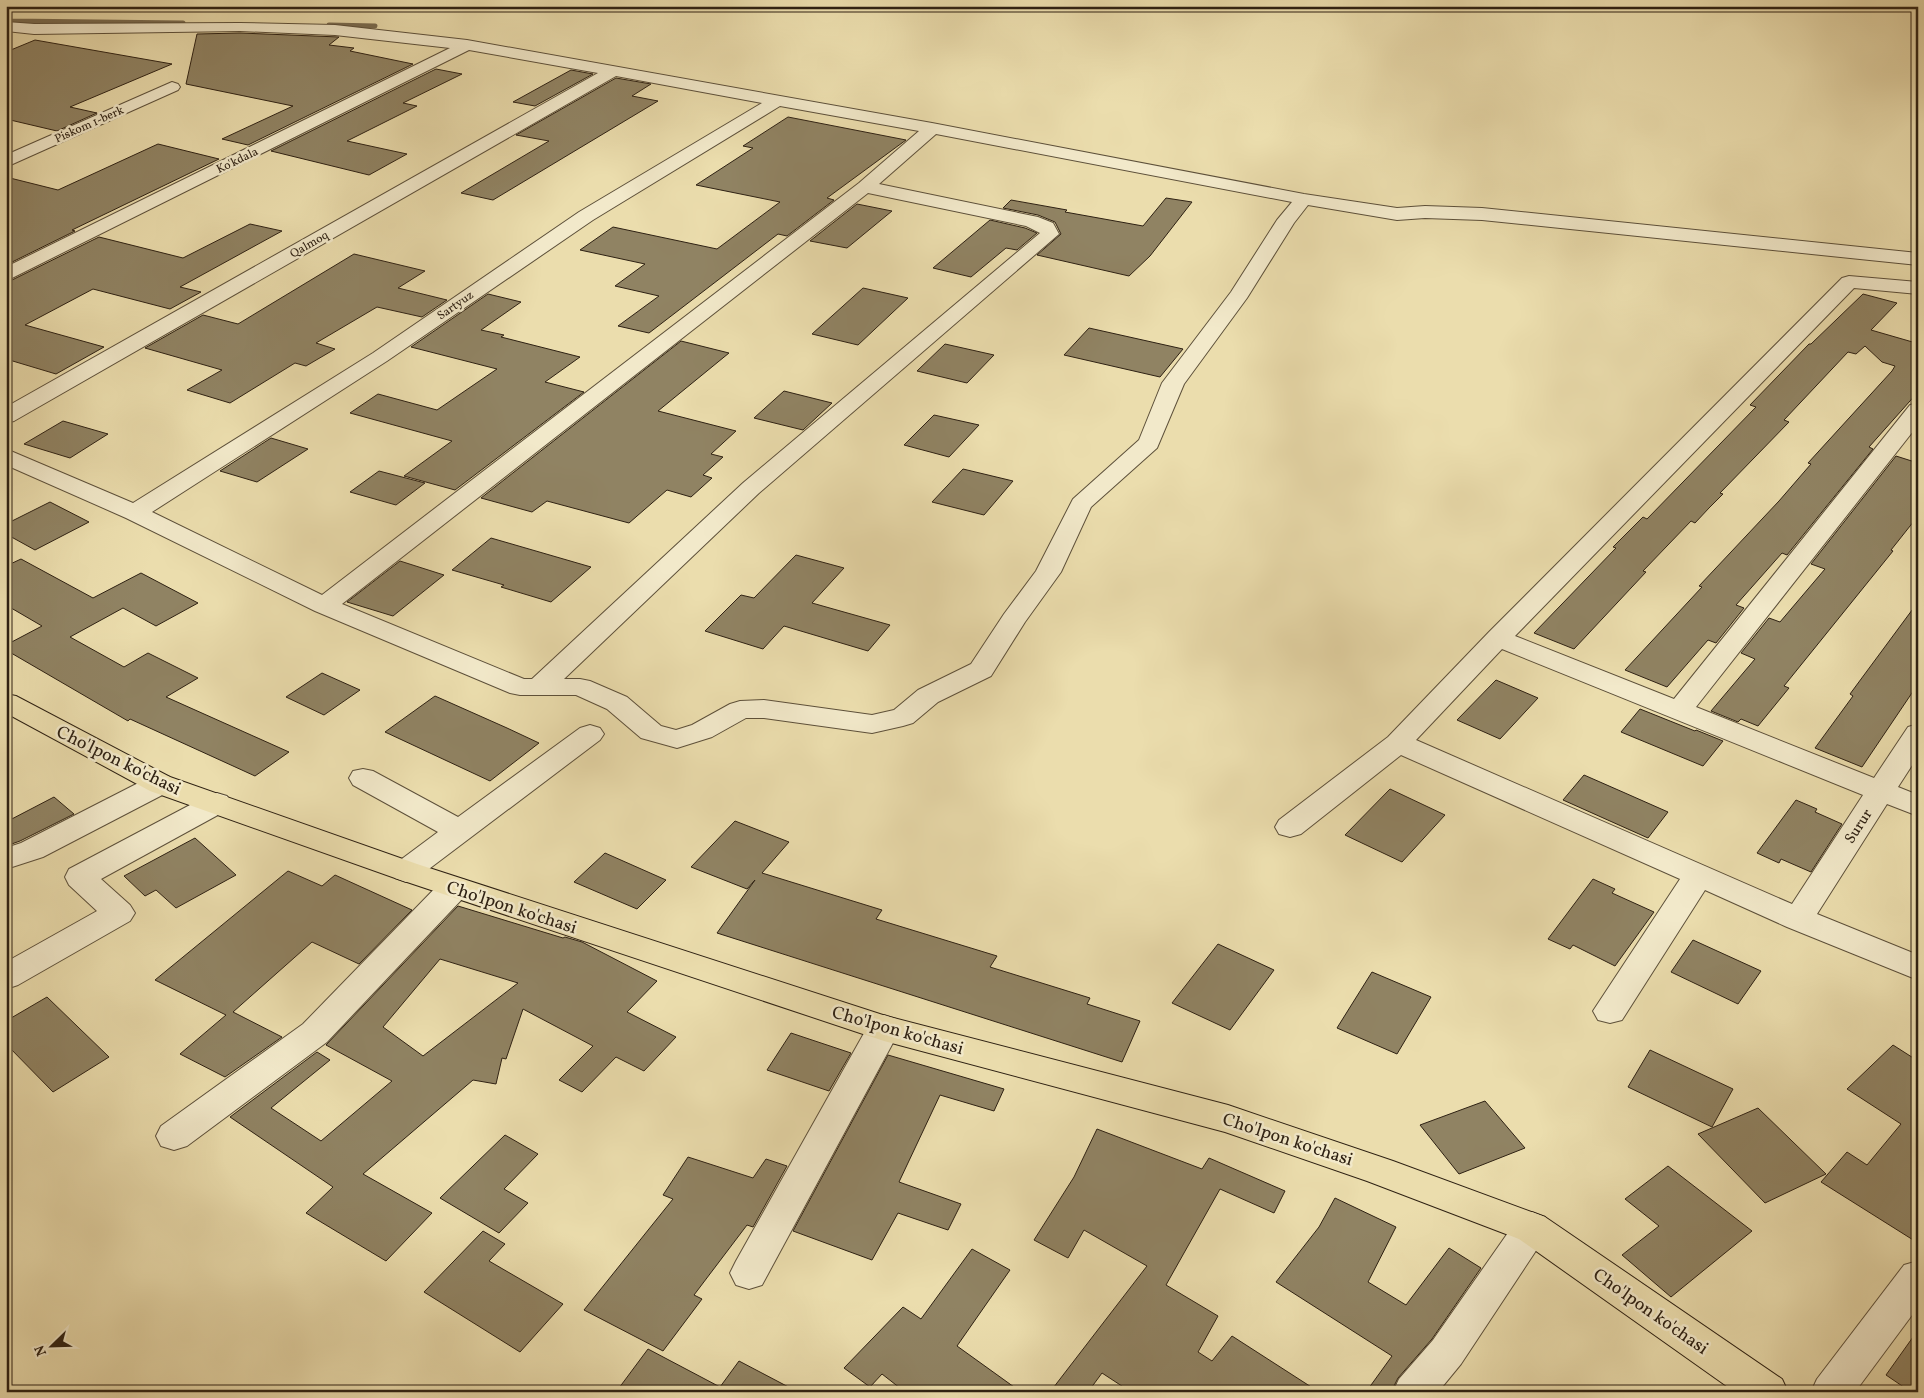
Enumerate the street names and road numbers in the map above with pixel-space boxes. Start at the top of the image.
street label: Piskom 1-berk [52,102,127,147]
street label: Ko'kdala [214,144,261,178]
street label: Qalmoq [287,227,332,262]
street label: Sartyuz [434,287,477,324]
street label: Cho'lpon ko'chasi [52,720,185,802]
street label: Surur [1840,805,1878,848]
street label: Cho'lpon ko'chasi [443,876,580,941]
street label: Cho'lpon ko'chasi [829,1001,966,1062]
street label: Cho'lpon ko'chasi [1219,1108,1356,1173]
street label: Cho'lpon ko'chasi [1587,1263,1713,1361]

